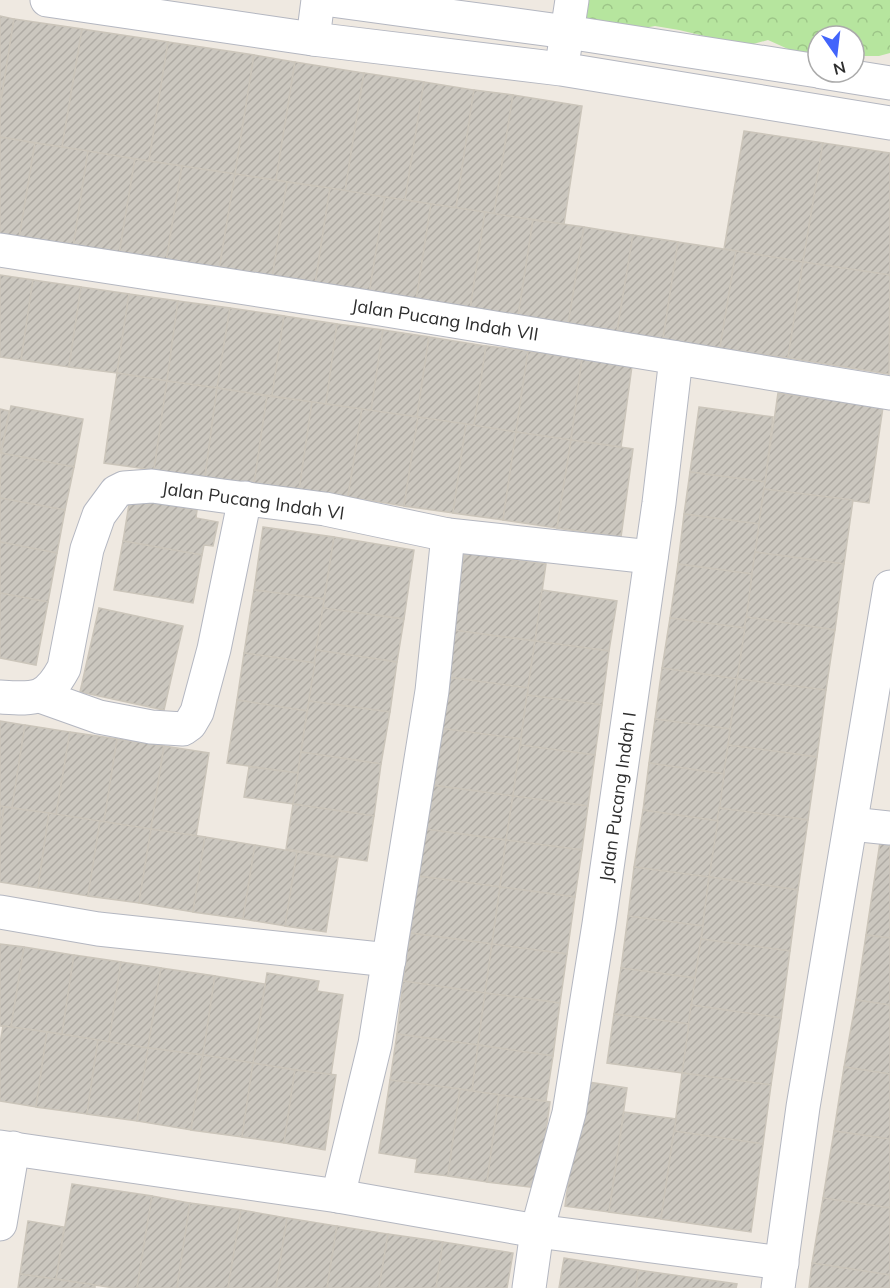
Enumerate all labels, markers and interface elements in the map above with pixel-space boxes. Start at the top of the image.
north arrow [806,24,866,84]
text: N [831,57,848,80]
street label: Jalan Pucang Indah VII [350,293,540,346]
street label: Jalan Pucang Indah VI [160,476,346,525]
street label: Jalan Pucang Indah I [594,710,641,883]

